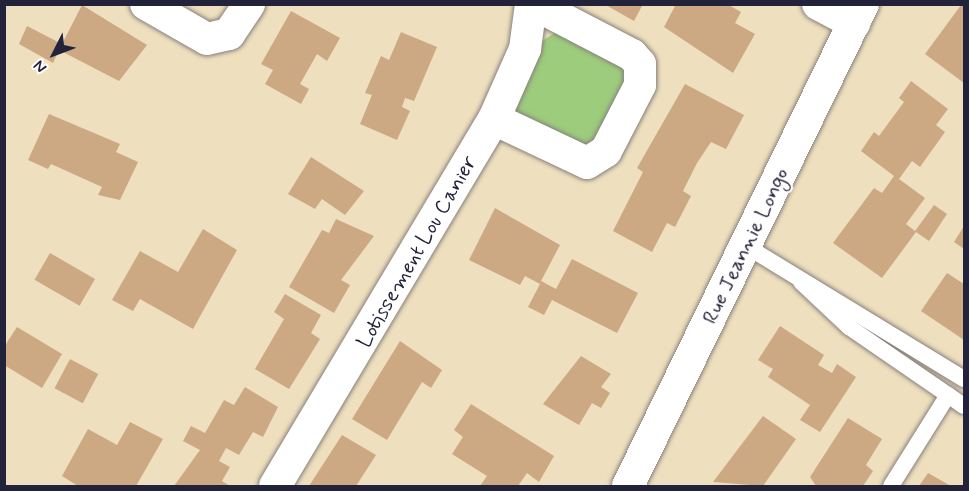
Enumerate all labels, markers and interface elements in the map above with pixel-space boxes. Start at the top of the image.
north arrow [24,24,84,84]
text: N [29,55,52,77]
street label: Lotissement Lou Canier [352,152,482,352]
street label: Rue Jeannie Longo [697,164,795,328]

